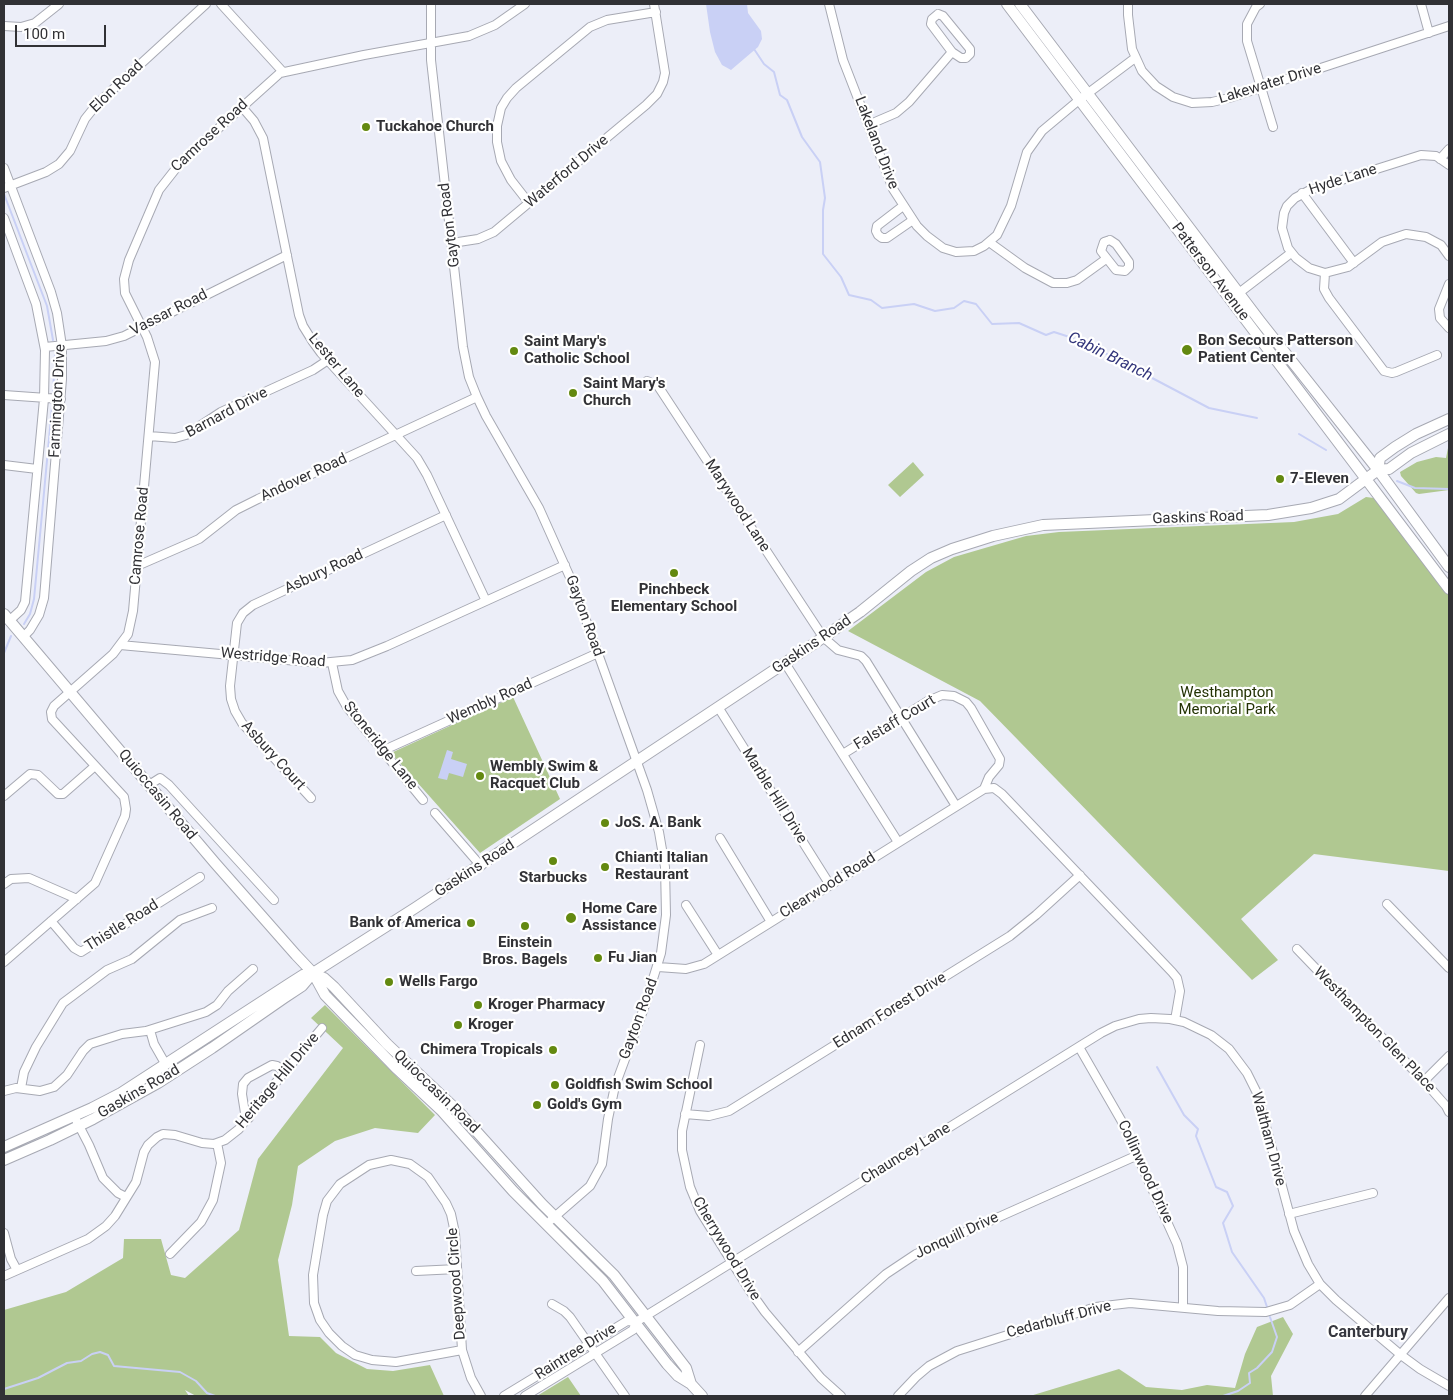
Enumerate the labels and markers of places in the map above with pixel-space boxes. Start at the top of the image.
place label: Tuckahoe Church [376,118,494,136]
marker: Tuckahoe Church [360,121,372,133]
place label: Bon Secours Patterson Patient Center [1198,332,1353,367]
place label: Saint Mary's Catholic School [524,333,630,368]
marker: Bon Secours Patterson Patient Center [1180,343,1194,357]
marker: Saint Mary's Catholic School [508,345,520,357]
place label: Saint Mary's Church [583,375,665,410]
marker: Saint Mary's Church [567,387,579,399]
place label: 7-Eleven [1290,470,1349,488]
marker: 7-Eleven [1274,473,1286,485]
marker: Pinchbeck Elementary School [668,567,680,579]
place label: Pinchbeck Elementary School [611,581,737,616]
place label: Wembly Swim & Racquet Club [490,758,598,793]
marker: Wembly Swim & Racquet Club [474,770,486,782]
place label: JoS. A. Bank [615,814,701,832]
marker: JoS. A. Bank [599,817,611,829]
place label: Chianti Italian Restaurant [615,849,708,884]
marker: Starbucks [547,855,559,867]
marker: Chianti Italian Restaurant [599,861,611,873]
place label: Starbucks [519,869,587,887]
place label: Home Care Assistance [582,900,657,935]
marker: Home Care Assistance [564,911,578,925]
place label: Bank of America [349,914,461,932]
marker: Bank of America [465,917,477,929]
marker: Einstein Bros. Bagels [519,920,531,932]
place label: Einstein Bros. Bagels [482,934,568,969]
place label: Fu Jian [608,949,657,967]
marker: Fu Jian [592,952,604,964]
place label: Wells Fargo [399,973,478,991]
marker: Wells Fargo [383,976,395,988]
place label: Kroger Pharmacy [488,996,605,1014]
marker: Kroger Pharmacy [472,999,484,1011]
place label: Kroger [468,1016,513,1034]
marker: Kroger [452,1019,464,1031]
place label: Chimera Tropicals [420,1041,543,1059]
marker: Chimera Tropicals [547,1044,559,1056]
place label: Goldfish Swim School [565,1076,712,1094]
marker: Goldfish Swim School [549,1079,561,1091]
place label: Gold's Gym [547,1096,622,1114]
marker: Gold's Gym [531,1099,543,1111]

